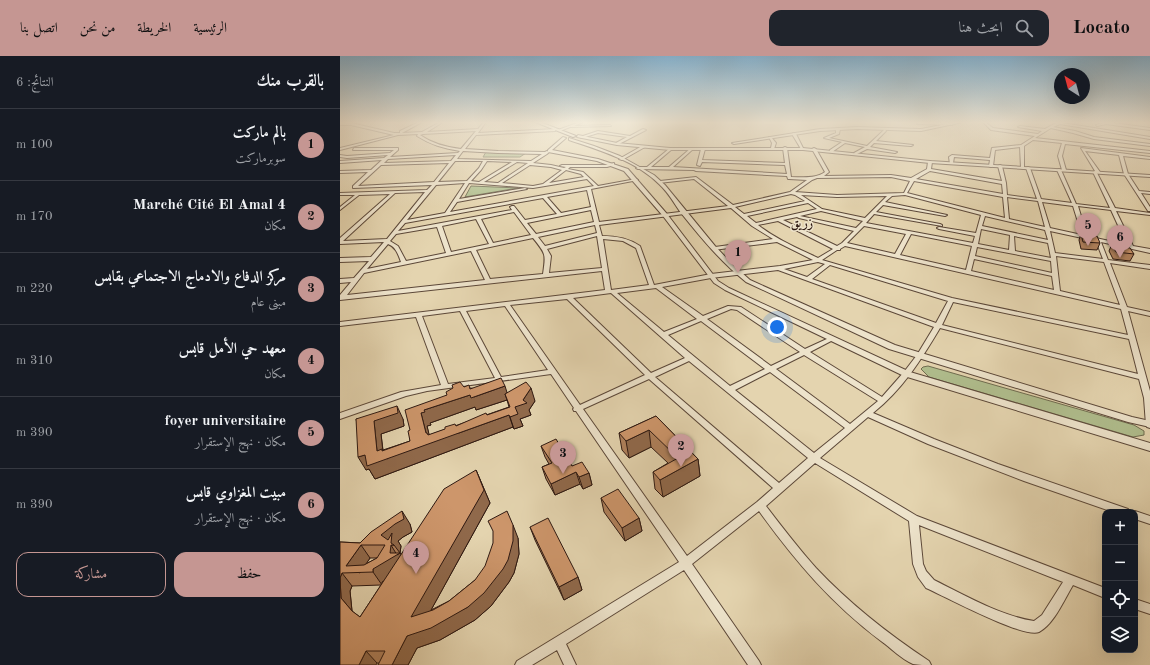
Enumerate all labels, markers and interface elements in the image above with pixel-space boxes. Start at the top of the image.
search box [769,10,1049,46]
icon: search [1013,17,1035,39]
text: Locato [1073,19,1130,38]
text: اتصل بنا [20,21,58,35]
text: من نحن [80,21,115,35]
text: الخريطة [137,21,171,35]
text: الرئيسية [193,21,227,35]
text: ابحث هنا [958,21,1003,36]
north arrow [1054,68,1090,104]
text: بالقرب منك [256,73,324,90]
text: النتائج: 6 [16,76,54,89]
text: بالم ماركت [233,126,286,141]
text: 100 m [16,138,53,151]
text: 1 [307,138,315,151]
text: سوبرماركت [236,152,286,165]
text: Marché Cité El Amal 4 [133,198,286,213]
text: 170 m [16,210,53,223]
text: 2 [307,210,315,223]
pin: 5 [1075,213,1101,246]
district label: زريق [791,217,813,231]
text: مكان [264,220,286,233]
pin: 6 [1107,225,1133,258]
pin: 1 [725,240,751,273]
text: مركز الدفاع والادماج الاجتماعي بقابس [94,270,286,285]
text: 220 m [16,282,53,295]
text: 3 [307,282,315,295]
text: مبنى عام [251,296,286,309]
your location [767,317,787,337]
text: معهد حي الأمل قابس [179,342,286,357]
text: 310 m [16,354,53,367]
text: 4 [307,354,315,367]
text: مكان [264,368,286,381]
text: foyer universitaire [165,414,286,429]
text: 390 m [16,426,53,439]
text: 5 [307,426,315,439]
pin: 2 [668,434,694,467]
text: مكان · نهج الإستقرار [195,436,286,449]
pin: 3 [550,441,576,474]
text: مبيت المغزاوي قابس [186,486,286,501]
text: 390 m [16,498,53,511]
text: 6 [307,498,315,511]
map controls [1102,509,1138,653]
button: + [1102,509,1138,545]
text: مكان · نهج الإستقرار [195,512,286,525]
pin: 4 [403,541,429,574]
button: − [1102,545,1138,581]
button: مشاركة [16,552,166,597]
button: حفظ [174,552,324,597]
button: locate [1102,581,1138,617]
button: layers [1102,617,1138,653]

